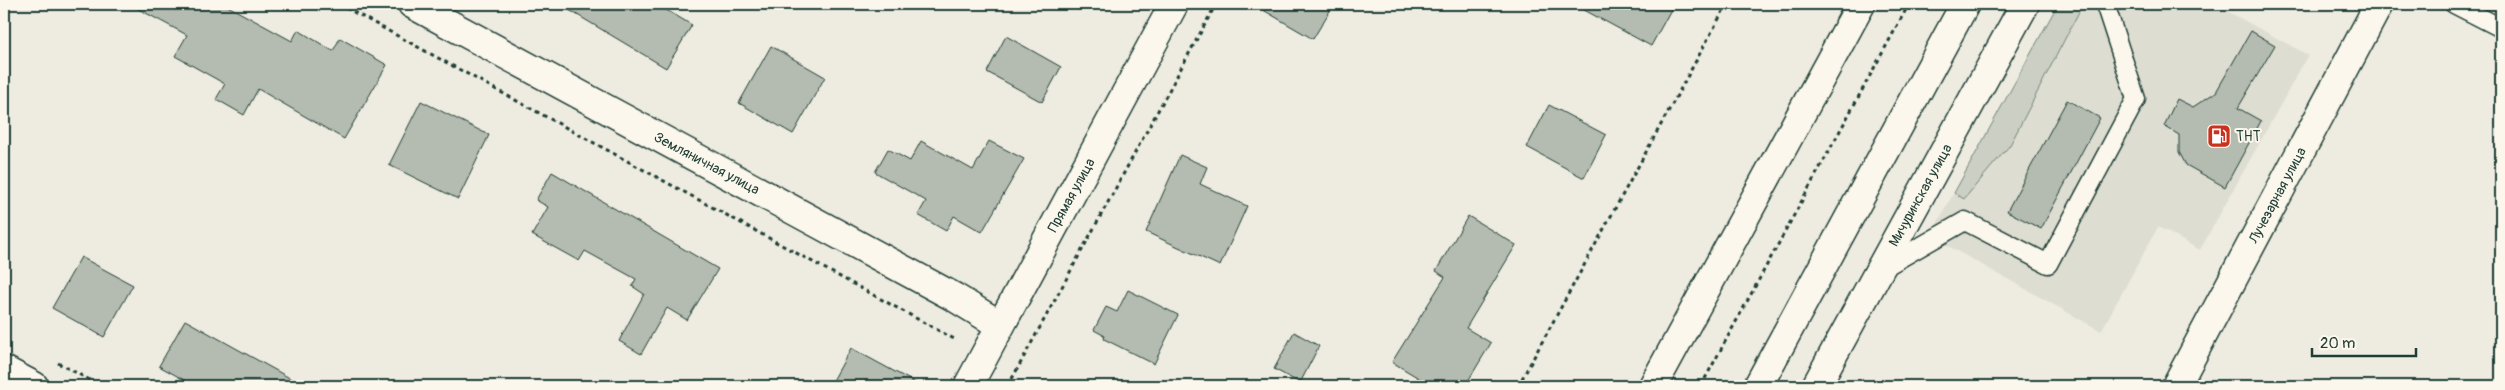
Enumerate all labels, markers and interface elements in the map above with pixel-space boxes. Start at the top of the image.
fuel station icon: ТНТ [2206,123,2232,149]
place label: ТНТ [2236,128,2261,145]
street label: Земляничная улица [651,129,762,198]
street label: Мичуринская улица [1885,141,1956,249]
street label: Лучезарная улица [2245,144,2310,247]
street label: Прямая улица [1044,155,1099,235]
scale bar [2312,325,2416,357]
text: 20 m [2320,334,2355,353]

